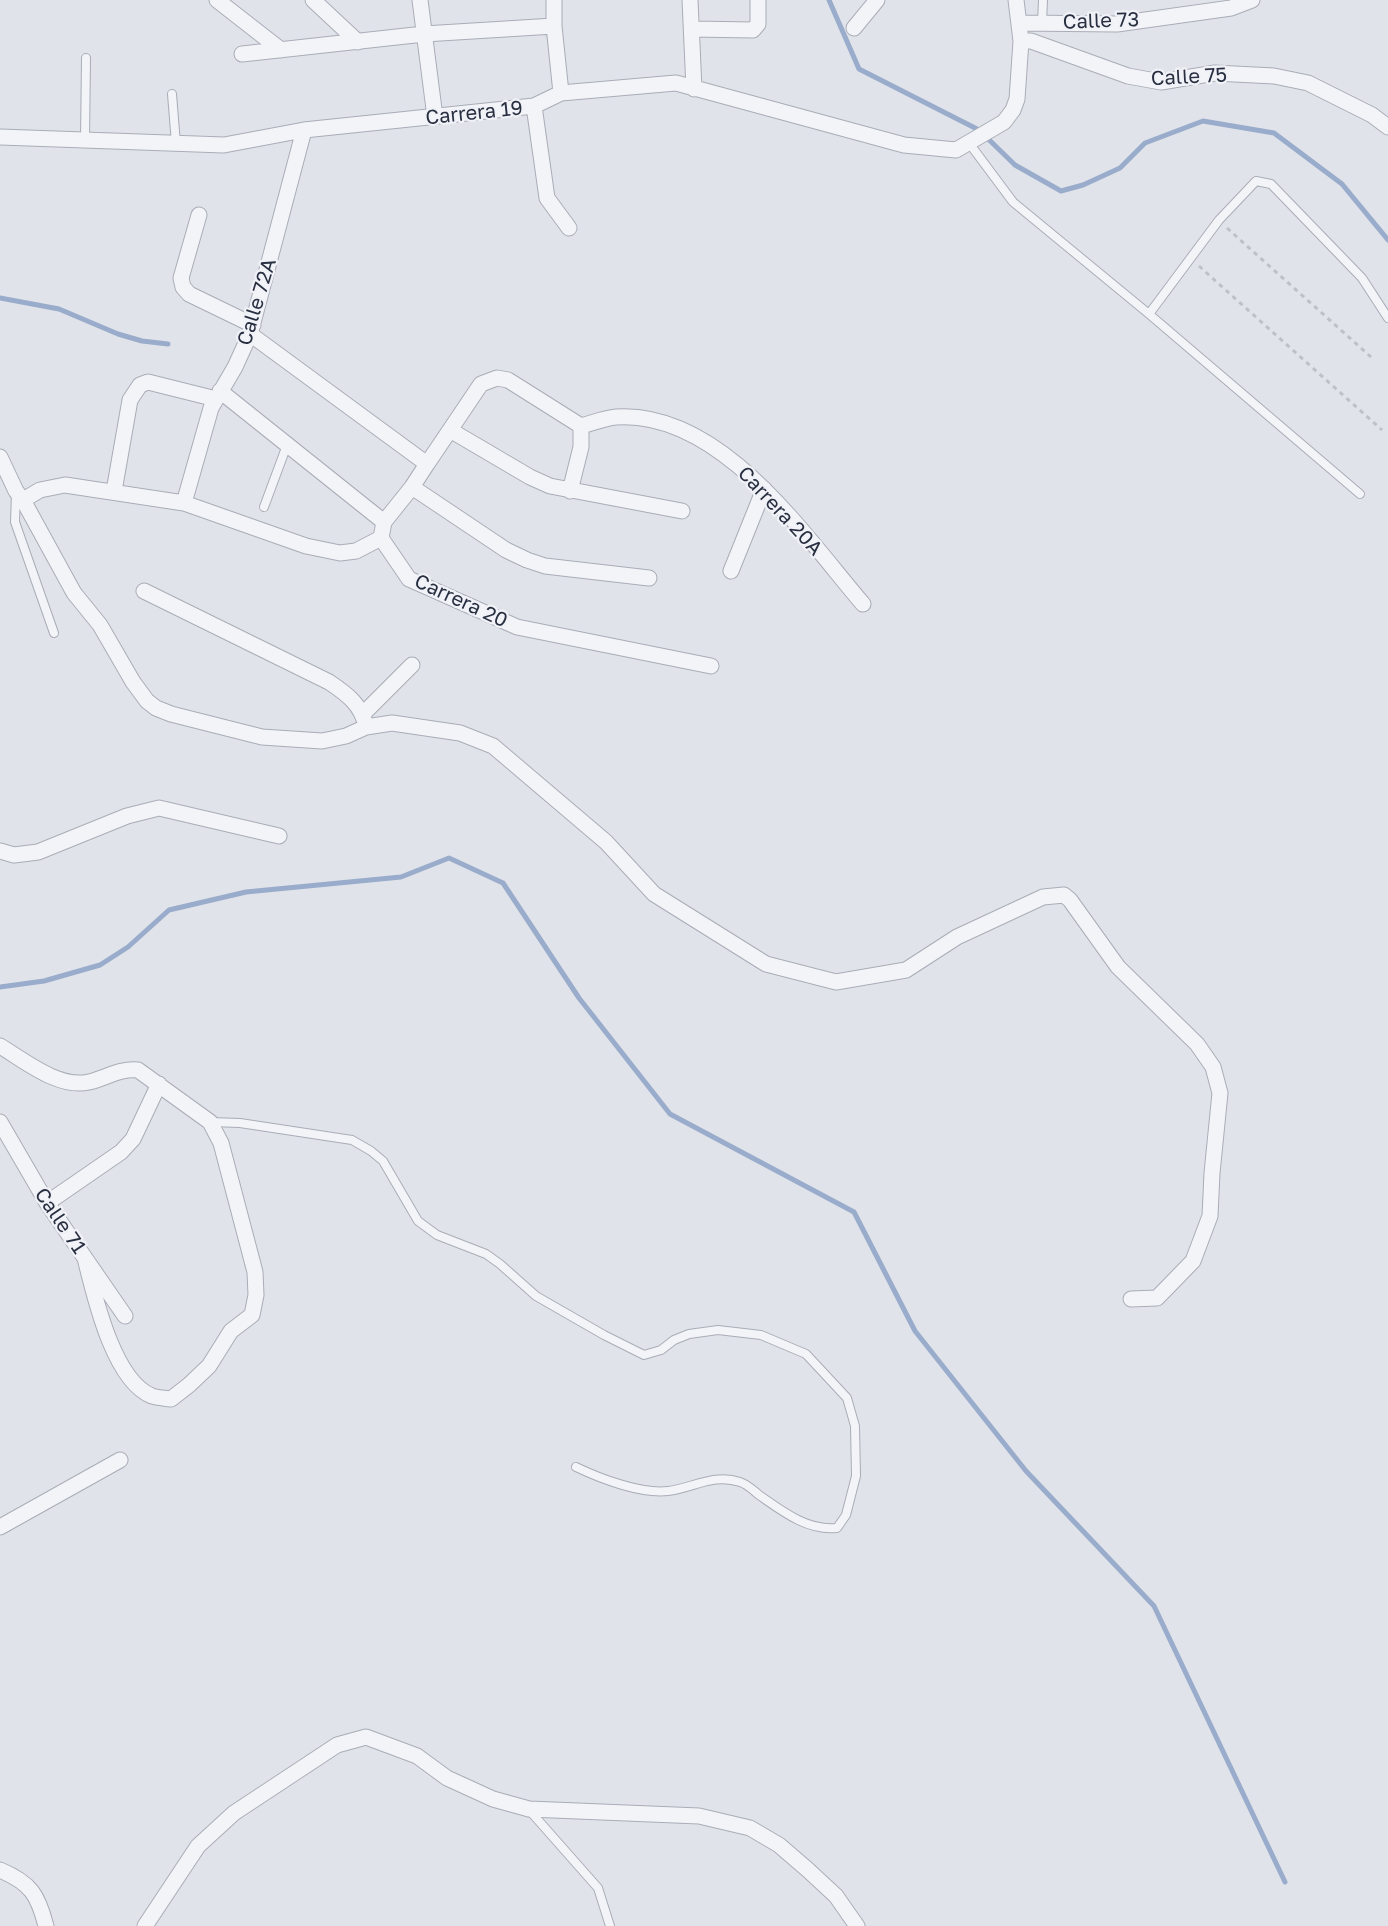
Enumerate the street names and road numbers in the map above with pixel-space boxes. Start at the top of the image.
street label: Calle 73 [1062,8,1140,34]
street label: Calle 75 [1150,63,1228,91]
street label: Carrera 19 [424,96,524,130]
street label: Calle 72A [232,256,282,348]
street label: Carrera 20A [733,461,827,561]
street label: Carrera 20 [411,569,511,633]
street label: Calle 71 [29,1183,91,1259]

